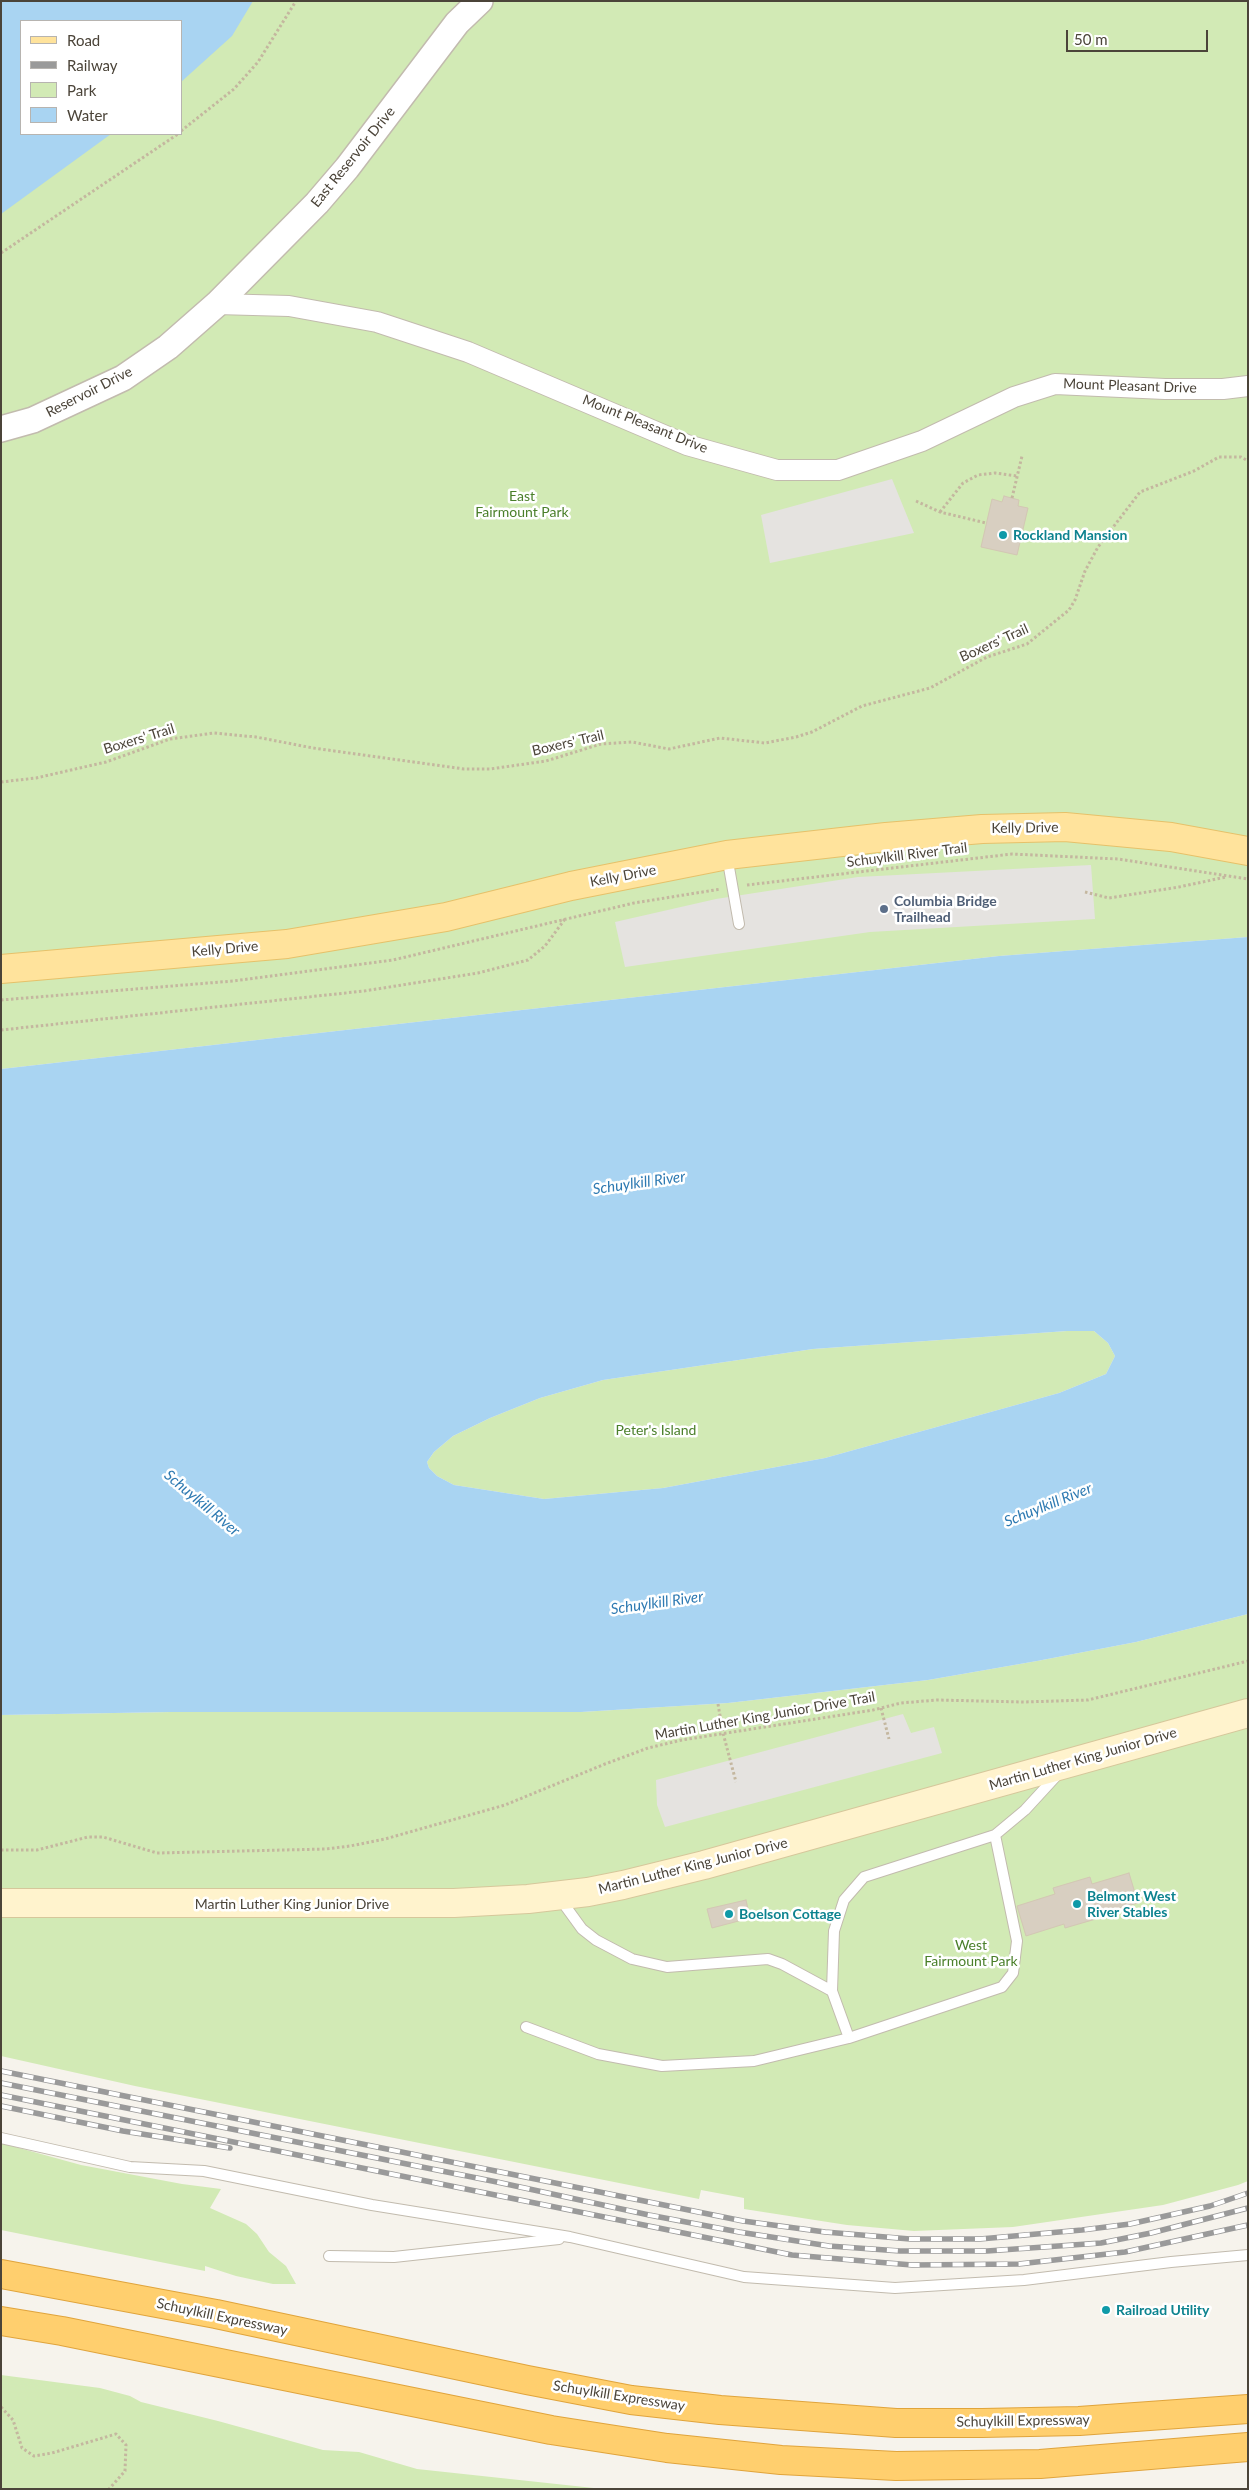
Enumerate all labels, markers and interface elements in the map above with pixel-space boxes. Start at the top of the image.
legend [20,20,182,135]
scale bar [1069,20,1212,52]
text: 50 m [1074,30,1108,48]
text: Road [67,31,100,49]
text: Railway [67,56,118,74]
text: Park [67,81,96,99]
street label: East Reservoir Drive [307,103,399,211]
text: Water [67,106,108,124]
street label: Reservoir Drive [43,363,135,421]
street label: Mount Pleasant Drive [1063,375,1197,397]
street label: Mount Pleasant Drive [580,391,710,457]
park label: East Fairmount Park [475,488,569,520]
place label: Rockland Mansion [1013,527,1127,543]
marker: Rockland Mansion [997,529,1009,541]
street label: Boxers' Trail [957,620,1031,666]
street label: Boxers' Trail [101,720,177,758]
street label: Boxers' Trail [530,727,606,759]
street label: Kelly Drive [991,819,1059,837]
street label: Schuylkill River Trail [846,839,968,871]
street label: Kelly Drive [589,861,657,891]
place label: Columbia Bridge Trailhead [894,893,997,926]
marker: Columbia Bridge Trailhead [878,903,890,915]
street label: Kelly Drive [191,938,259,960]
water label: Schuylkill River [592,1168,686,1198]
park label: Peter's Island [616,1422,696,1438]
water label: Schuylkill River [161,1466,243,1540]
water label: Schuylkill River [1001,1479,1095,1531]
water label: Schuylkill River [610,1588,704,1618]
street label: Martin Luther King Junior Drive Trail [654,1688,876,1744]
street label: Martin Luther King Junior Drive [987,1724,1179,1794]
street label: Martin Luther King Junior Drive [597,1834,789,1898]
place label: Belmont West River Stables [1087,1888,1176,1920]
street label: Martin Luther King Junior Drive [195,1896,389,1912]
marker: Belmont West River Stables [1071,1898,1083,1910]
place label: Boelson Cottage [739,1906,841,1922]
marker: Boelson Cottage [723,1908,735,1920]
park label: West Fairmount Park [924,1937,1018,1970]
street label: Schuylkill Expressway [155,2295,289,2339]
place label: Railroad Utility [1116,2302,1209,2318]
marker: Railroad Utility [1100,2304,1112,2316]
street label: Schuylkill Expressway [552,2377,686,2415]
street label: Schuylkill Expressway [956,2411,1090,2431]

